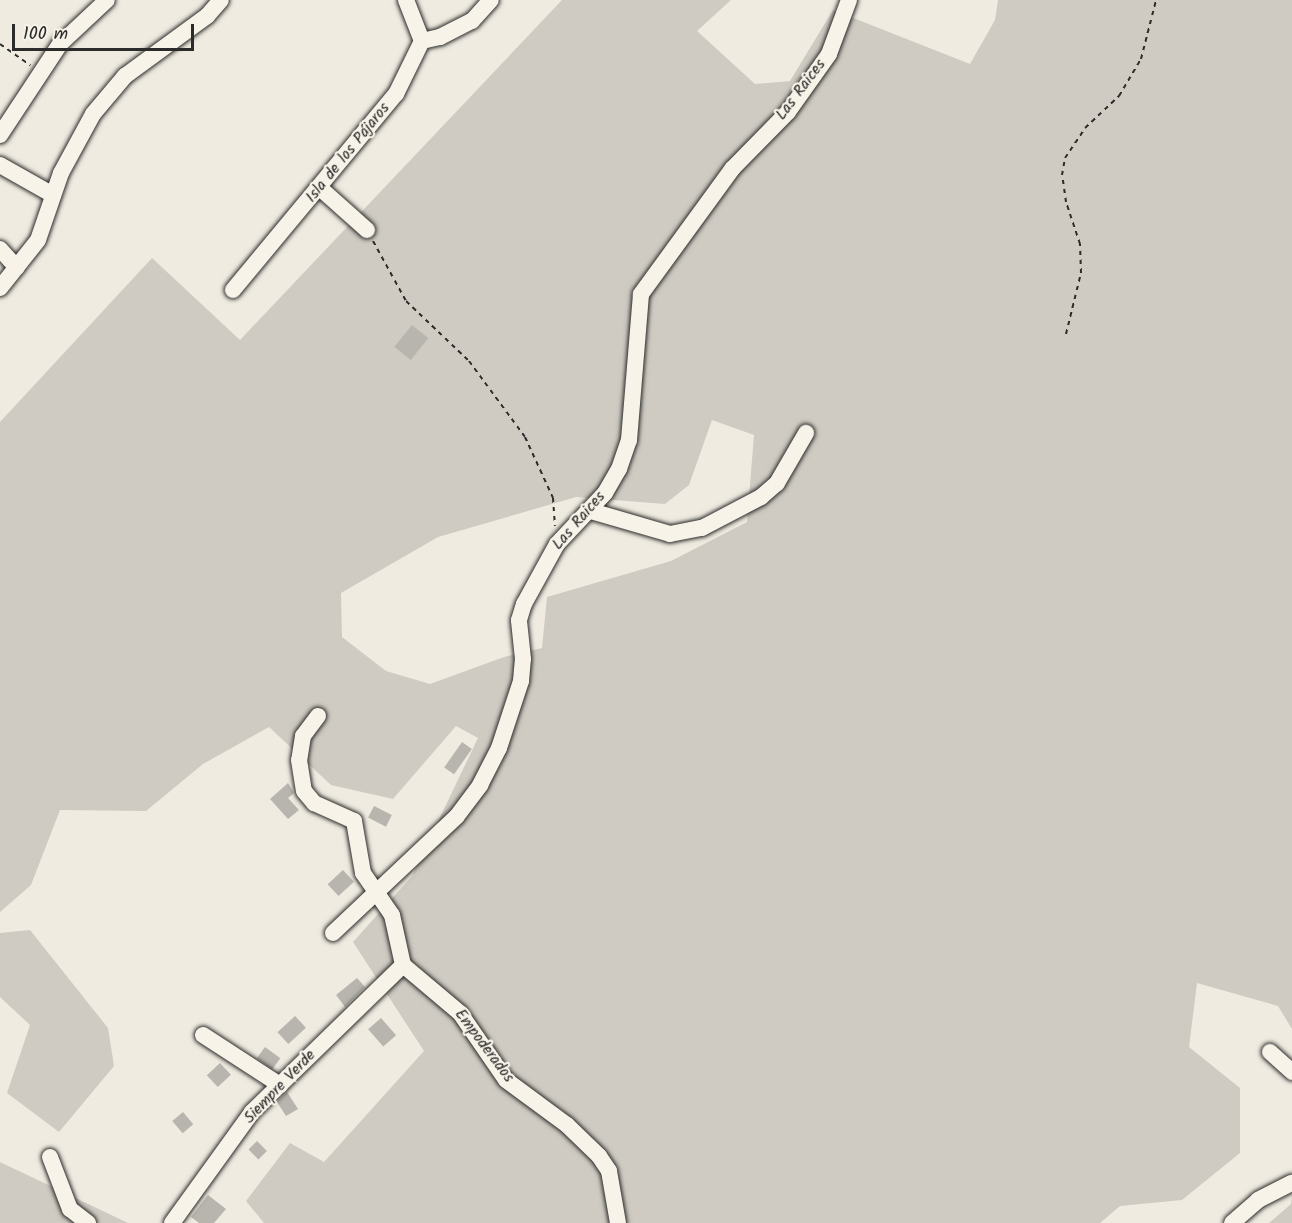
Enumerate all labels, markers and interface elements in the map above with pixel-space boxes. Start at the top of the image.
scale bar [15,12,196,50]
text: 100 m [23,20,68,49]
street label: Las Raices [772,56,830,124]
street label: Isla de los Pájaros [302,99,394,207]
street label: Las Raices [548,488,610,554]
street label: Empoderados [450,1005,518,1087]
street label: Siempre Verde [240,1046,320,1128]

